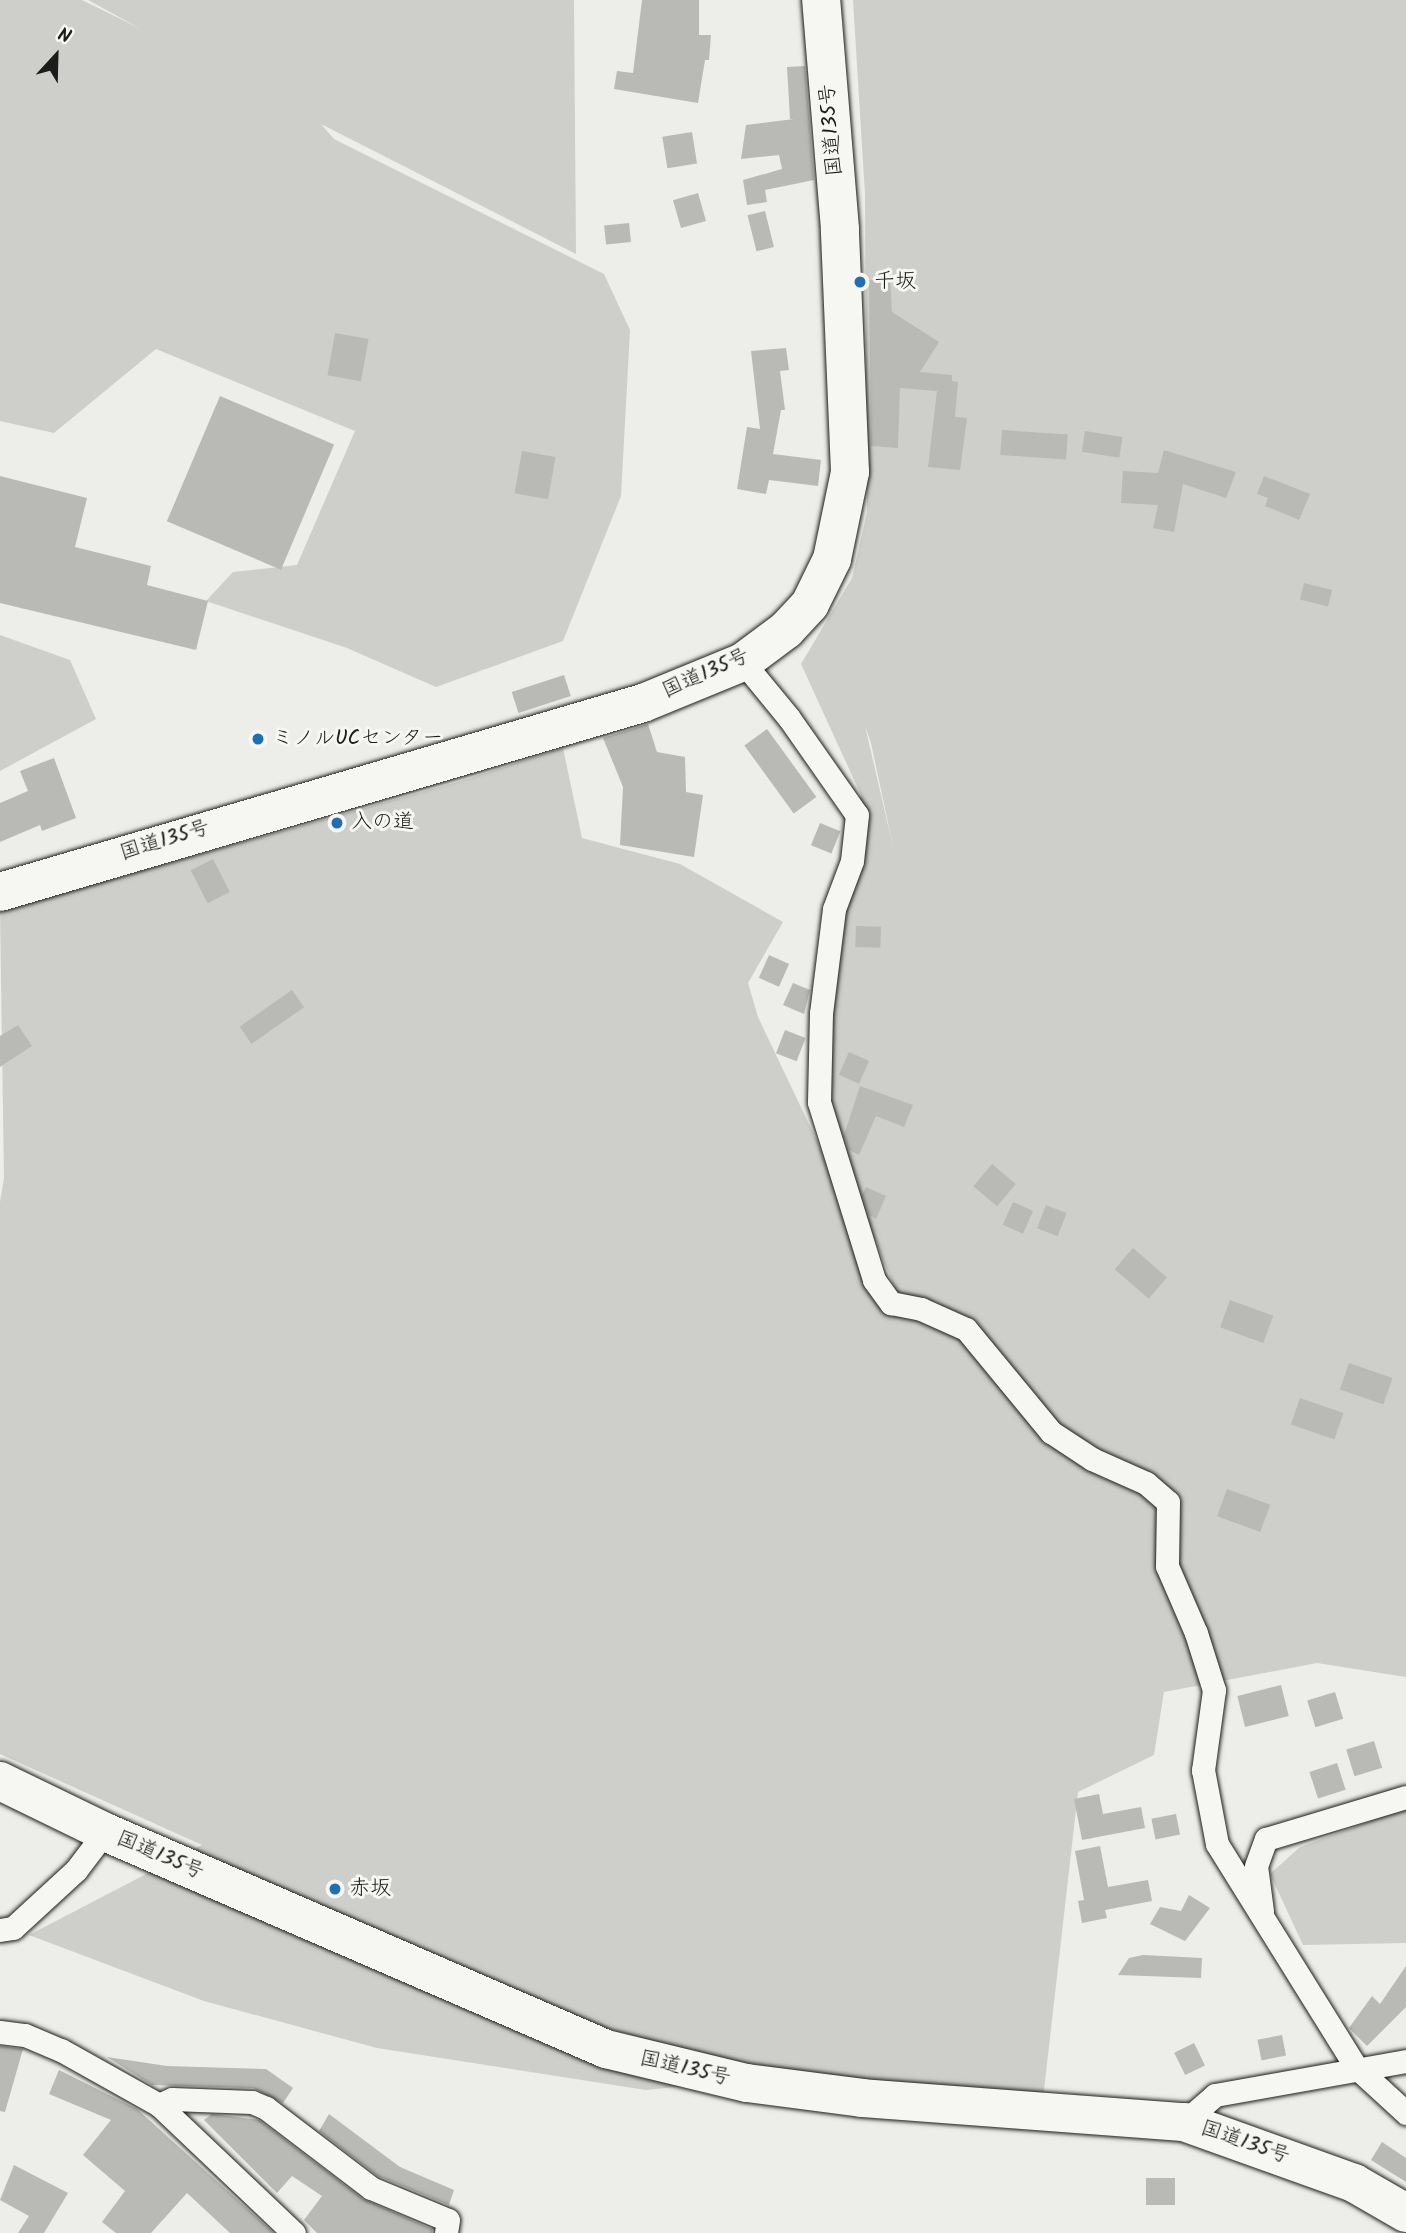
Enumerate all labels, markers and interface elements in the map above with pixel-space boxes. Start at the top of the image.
text: N [53,20,75,53]
north arrow [21,21,91,91]
street label: 国道135号 [815,83,849,177]
place label: 千坂 [874,269,916,295]
marker: 千坂 [852,274,868,290]
street label: 国道135号 [658,644,754,704]
place label: ミノルUCセンター [272,726,444,752]
marker: ミノルUCセンター [250,731,266,747]
place label: 入の道 [351,810,414,836]
street label: 国道135号 [117,815,213,867]
marker: 入の道 [329,815,345,831]
street label: 国道135号 [112,1826,208,1886]
place label: 赤坂 [349,1876,391,1902]
marker: 赤坂 [327,1881,343,1897]
street label: 国道135号 [637,2046,733,2092]
street label: 国道135号 [1197,2116,1293,2170]

